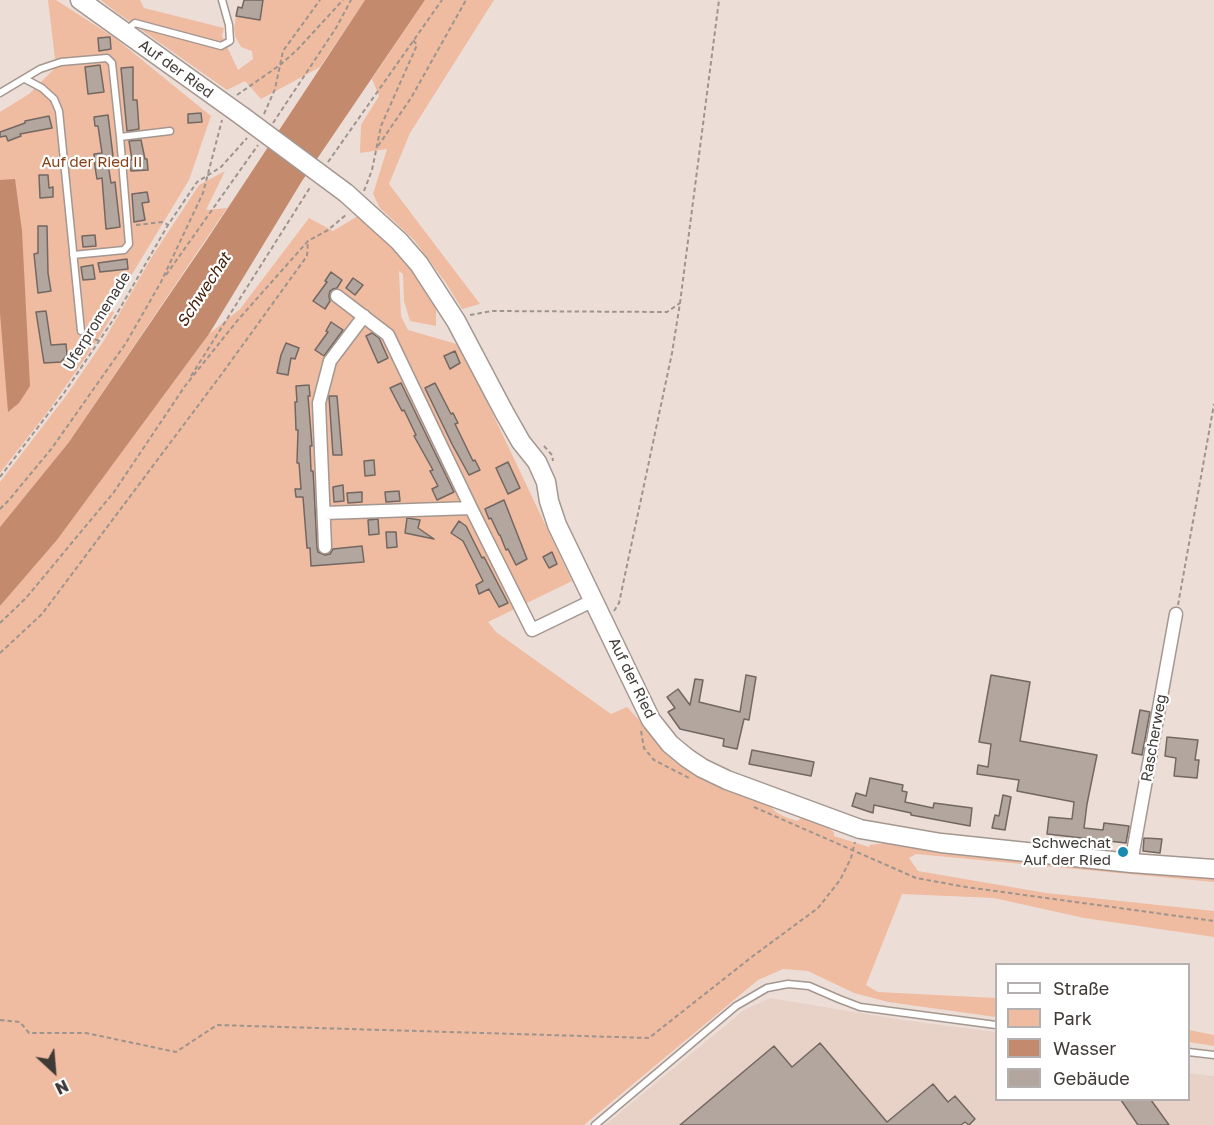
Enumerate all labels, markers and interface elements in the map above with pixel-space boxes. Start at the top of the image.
street label: Auf der Ried [135,36,217,102]
park label: Auf der Ried II [42,153,142,171]
water label: Schwechat [173,249,235,331]
street label: Uferpromenade [60,269,134,373]
street label: Auf der Ried [605,635,659,721]
street label: Rascherweg [1137,693,1171,783]
place label: Schwechat Auf der Ried [1023,834,1111,869]
marker: Schwechat Auf der Ried [1116,845,1130,859]
legend [995,963,1190,1101]
text: Straße [1053,977,1109,999]
text: Park [1053,1007,1092,1029]
text: Wasser [1053,1037,1116,1059]
north arrow [24,1041,84,1101]
text: Gebäude [1053,1067,1130,1089]
text: N [52,1076,72,1099]

